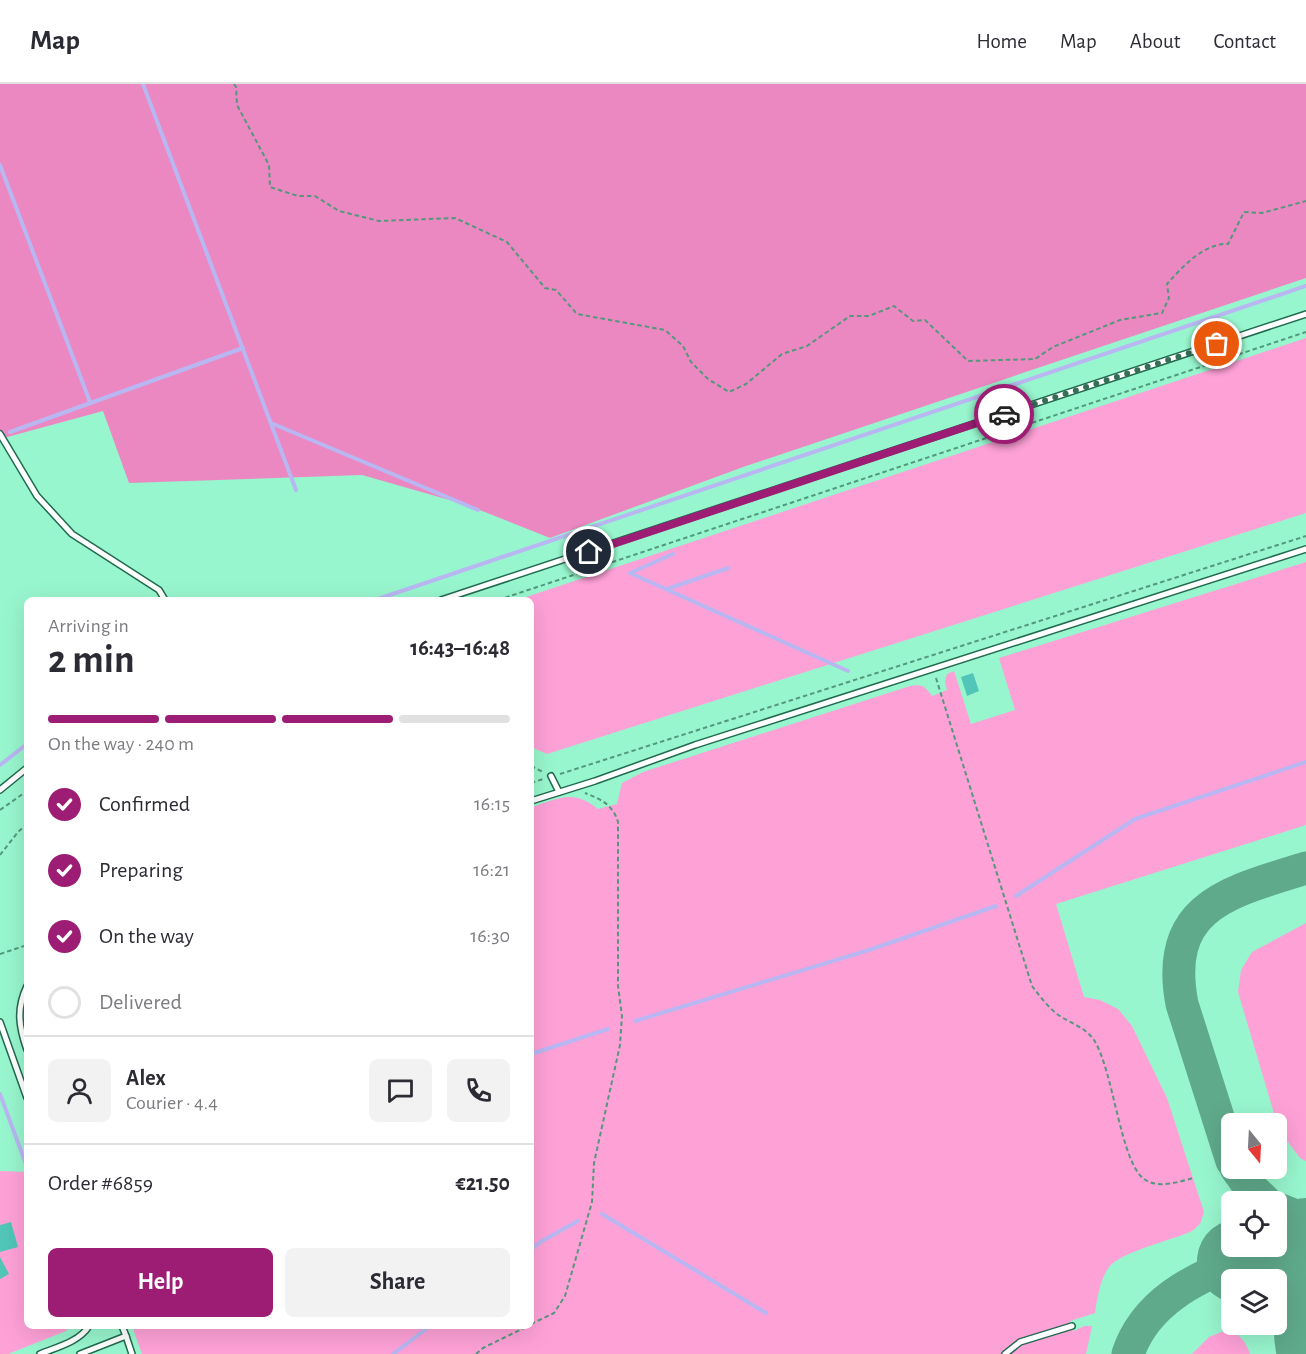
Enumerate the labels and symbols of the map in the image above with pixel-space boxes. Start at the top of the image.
pin [1191,318,1242,369]
courier [974,384,1034,444]
pin [563,526,614,577]
north arrow [1221,1113,1287,1179]

